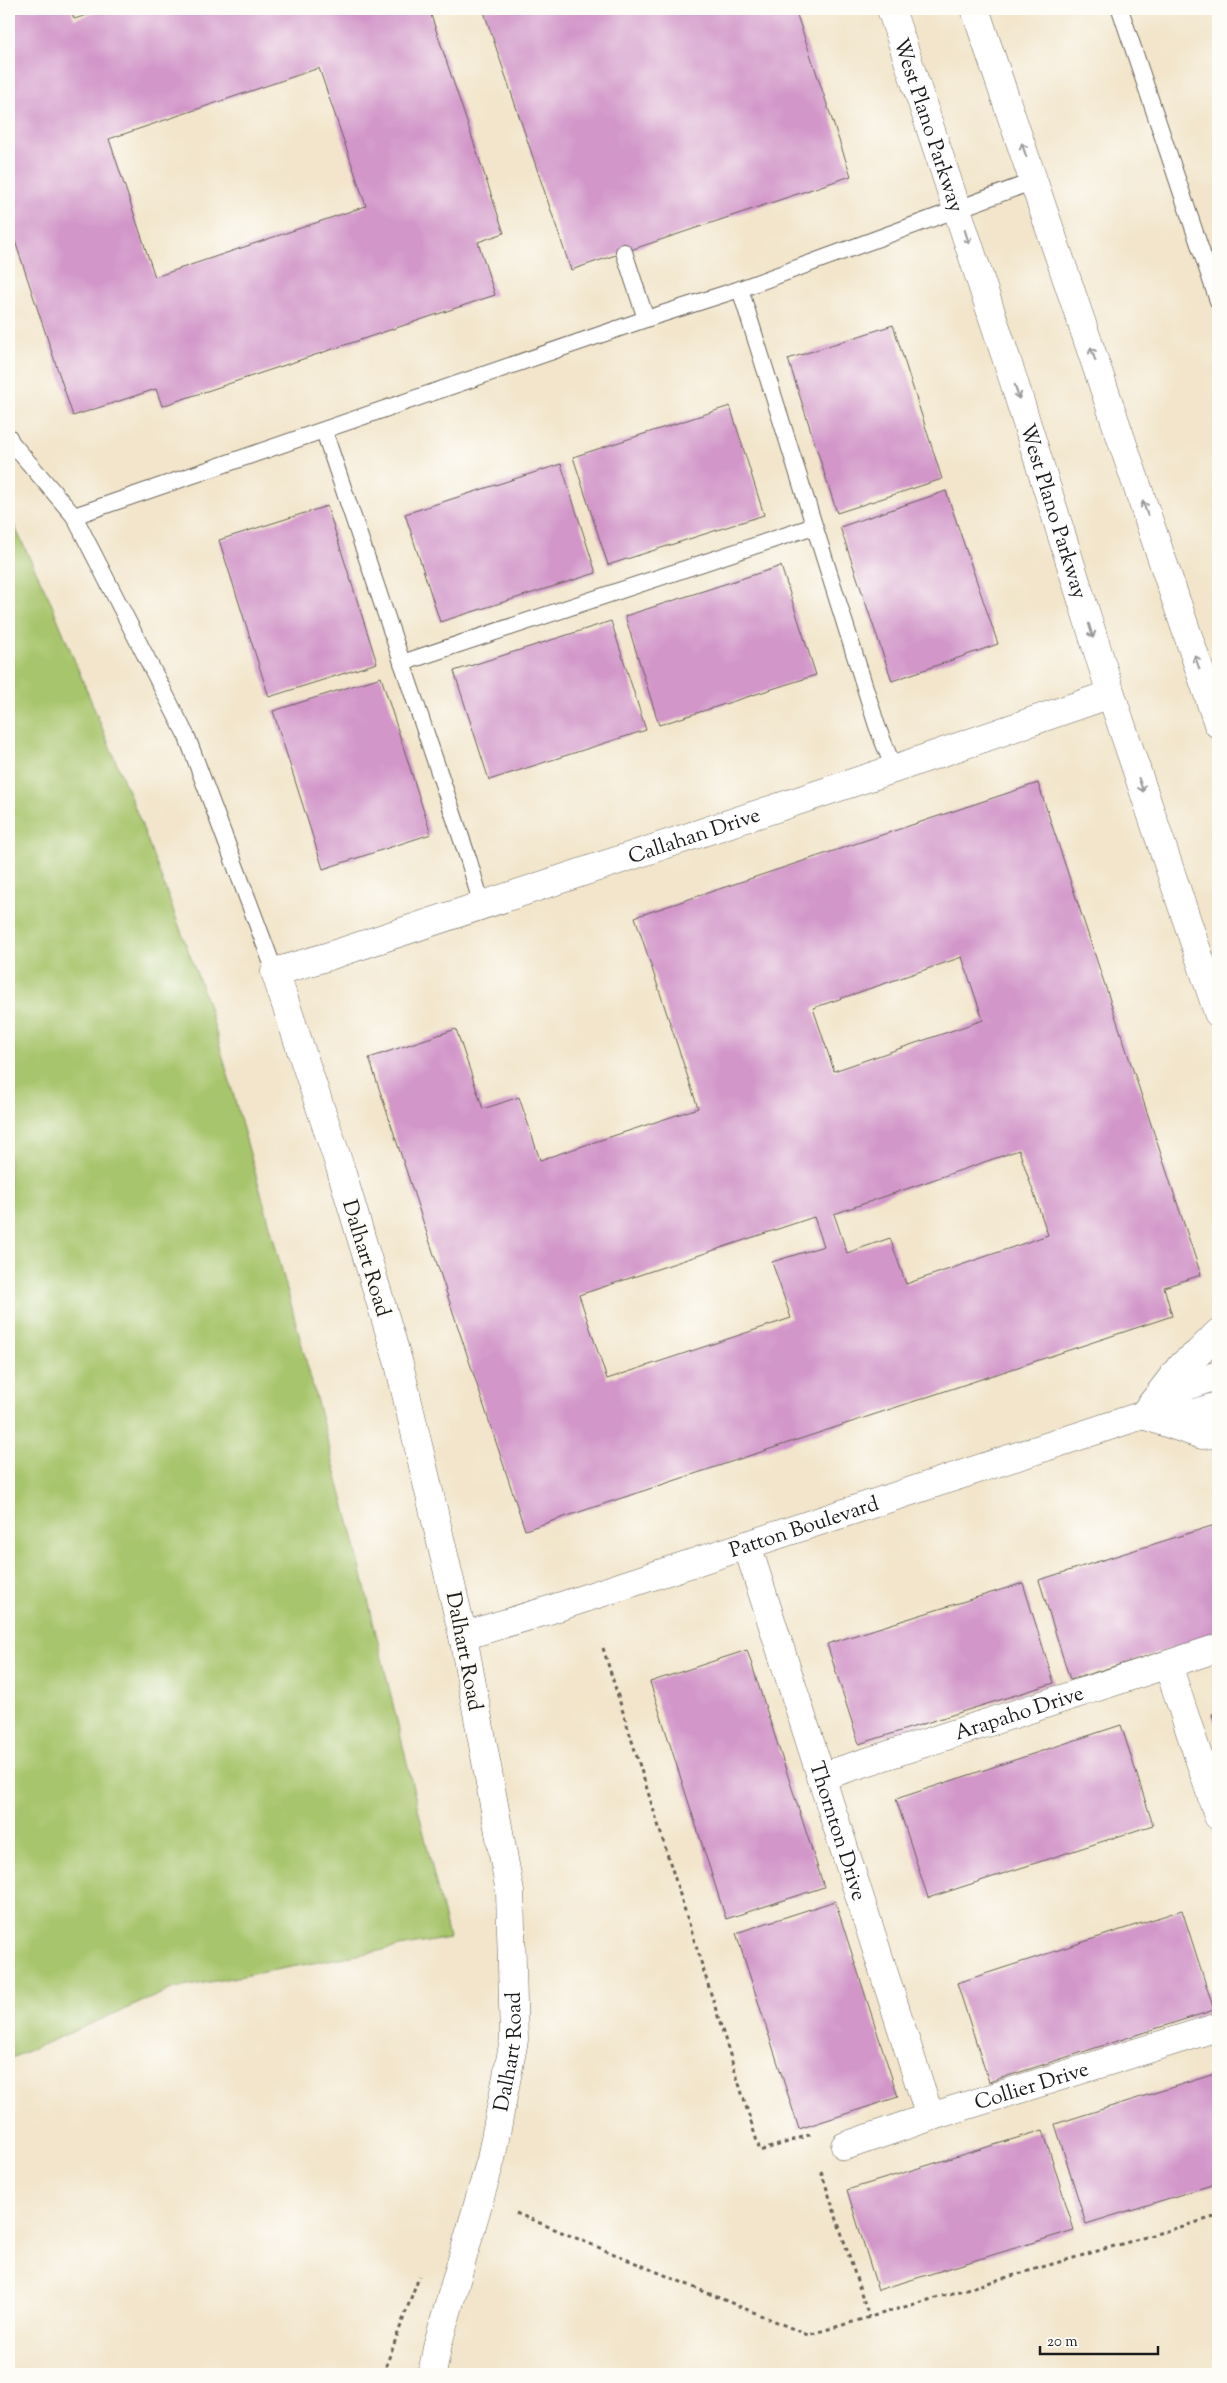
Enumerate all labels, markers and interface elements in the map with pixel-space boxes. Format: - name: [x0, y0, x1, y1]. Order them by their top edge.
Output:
- street label: West Plano Parkway: [885, 34, 970, 217]
- one-way arrow: [1019, 143, 1028, 159]
- one-way arrow: [963, 229, 973, 245]
- one-way arrow: [1088, 347, 1097, 362]
- one-way arrow: [1013, 384, 1023, 400]
- street label: West Plano Parkway: [1011, 420, 1094, 604]
- one-way arrow: [1140, 500, 1149, 516]
- one-way arrow: [1087, 623, 1097, 639]
- one-way arrow: [1192, 654, 1201, 670]
- one-way arrow: [1137, 777, 1147, 793]
- street label: Callahan Drive: [625, 801, 764, 873]
- street label: Dalhart Road: [333, 1197, 397, 1321]
- street label: Patton Boulevard: [726, 1490, 883, 1567]
- street label: Dalhart Road: [437, 1589, 489, 1714]
- street label: Arapaho Drive: [951, 1680, 1088, 1749]
- street label: Thornton Drive: [800, 1758, 873, 1905]
- street label: Dalhart Road: [487, 1991, 531, 2115]
- street label: Collier Drive: [971, 2055, 1093, 2119]
- scale bar: [1040, 2323, 1157, 2355]
- text: 20 m: [1047, 2332, 1078, 2353]

